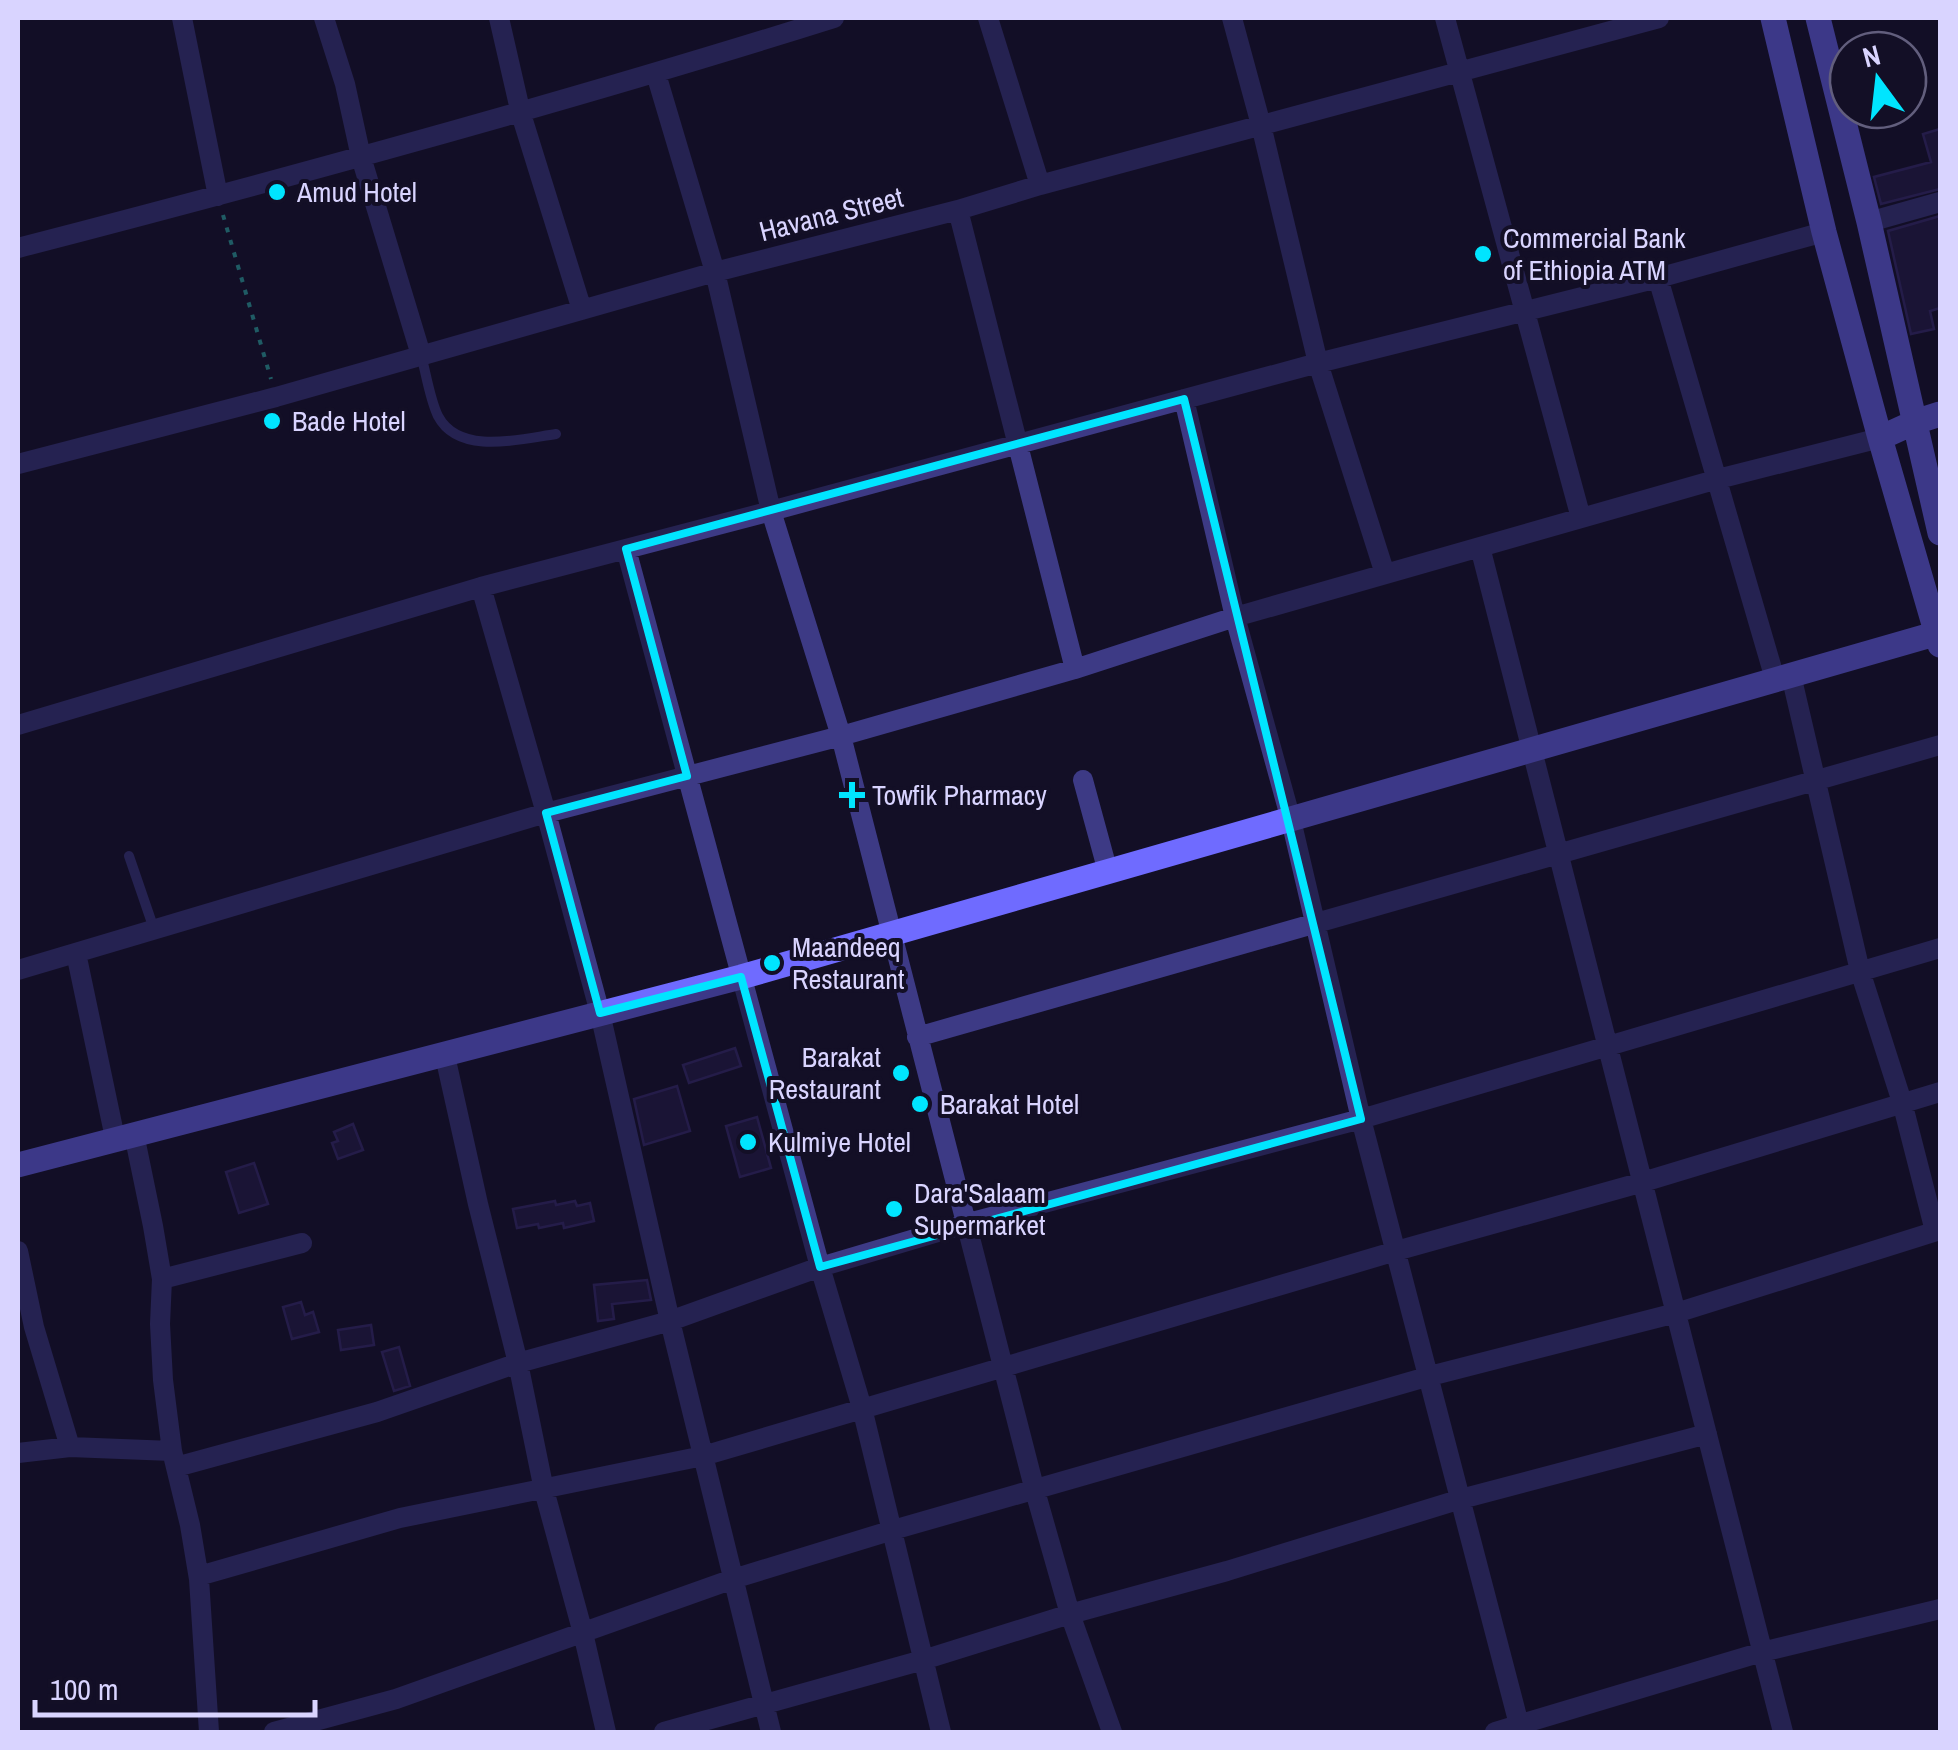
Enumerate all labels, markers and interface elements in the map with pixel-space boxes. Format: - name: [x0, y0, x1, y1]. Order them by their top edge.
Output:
- north arrow: [1828, 30, 1928, 130]
- text: N: [1859, 35, 1884, 76]
- place label: Amud Hotel: [296, 173, 417, 211]
- street label: Havana Street: [755, 178, 907, 250]
- marker: Amud Hotel: [266, 181, 288, 203]
- place label: Commercial Bank of Ethiopia ATM: [1503, 219, 1686, 289]
- marker: Commercial Bank of Ethiopia ATM: [1472, 243, 1494, 265]
- place label: Bade Hotel: [292, 402, 406, 440]
- marker: Bade Hotel: [261, 410, 283, 432]
- place label: Towfik Pharmacy: [872, 776, 1047, 814]
- marker: Towfik Pharmacy: [841, 784, 863, 806]
- place label: Maandeeq Restaurant: [792, 928, 904, 998]
- marker: Maandeeq Restaurant: [761, 952, 783, 974]
- place label: Barakat Restaurant: [769, 1038, 881, 1108]
- marker: Barakat Restaurant: [890, 1062, 912, 1084]
- place label: Barakat Hotel: [940, 1085, 1079, 1123]
- marker: Barakat Hotel: [909, 1093, 931, 1115]
- place label: Kulmiye Hotel: [768, 1123, 911, 1161]
- marker: Kulmiye Hotel: [737, 1131, 759, 1153]
- place label: Dara'Salaam Supermarket: [914, 1174, 1046, 1244]
- marker: Dara'Salaam Supermarket: [883, 1198, 905, 1220]
- scale bar: [35, 1655, 315, 1717]
- text: 100 m: [50, 1669, 118, 1709]

